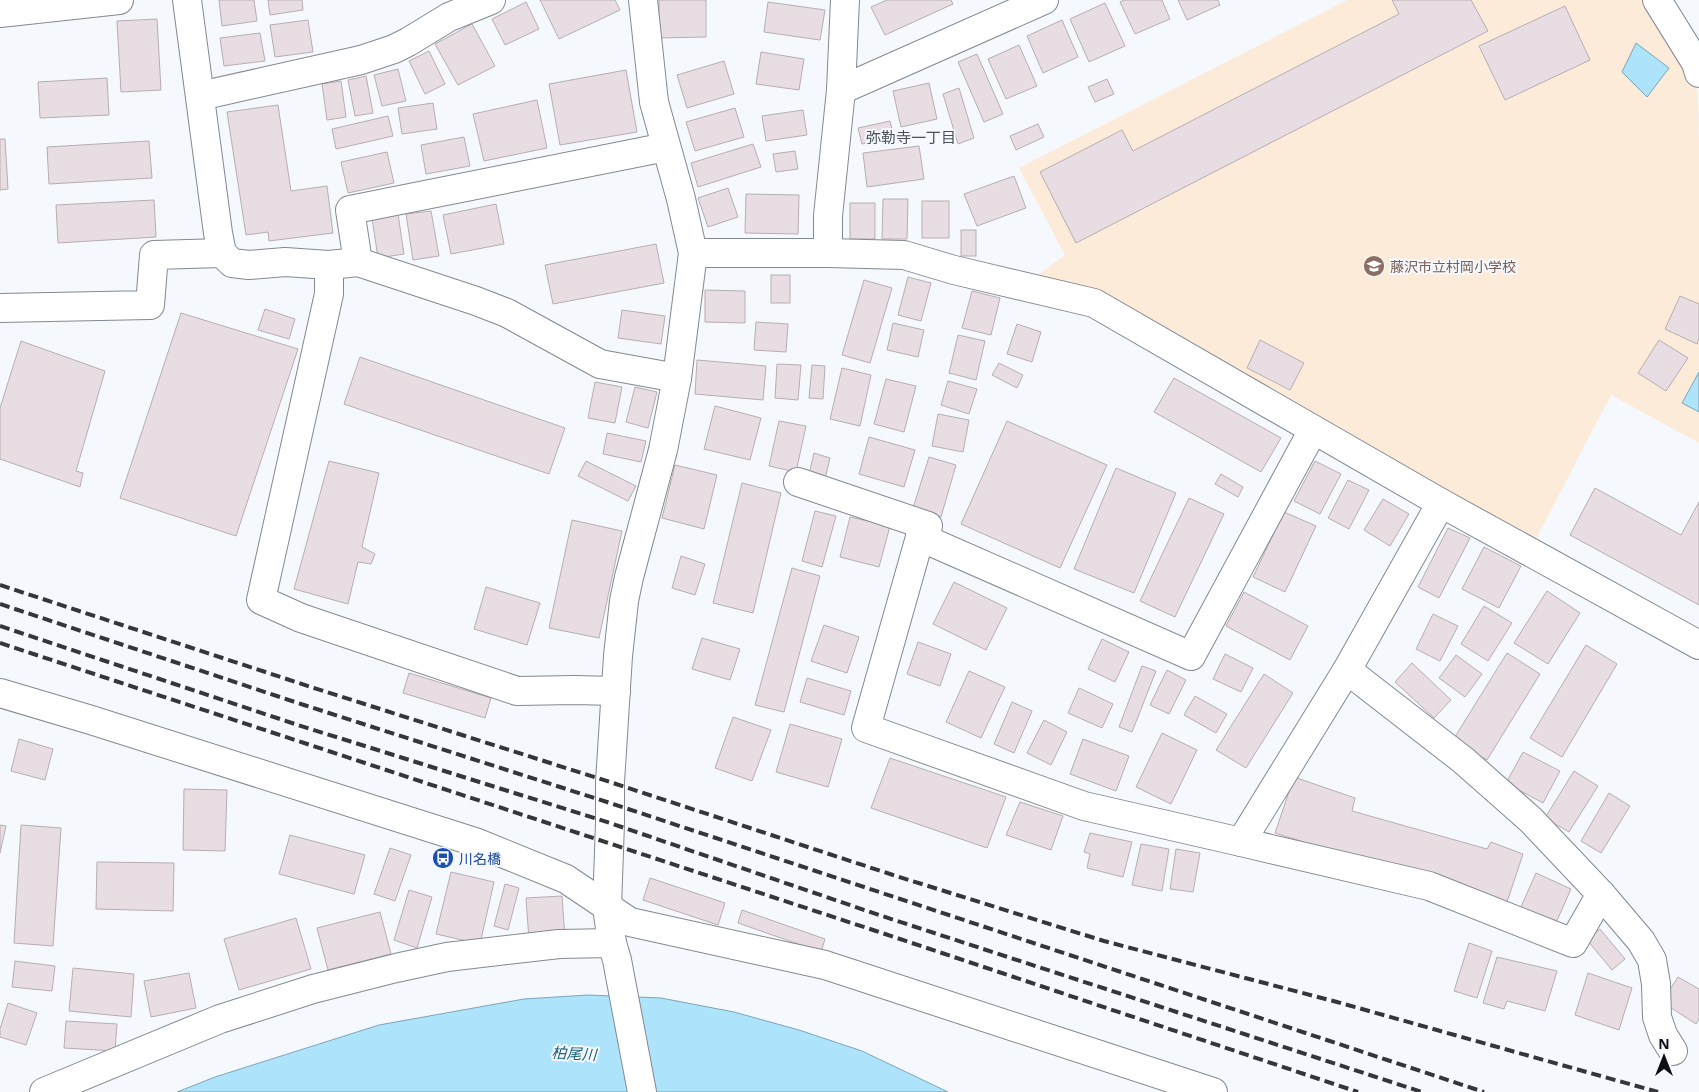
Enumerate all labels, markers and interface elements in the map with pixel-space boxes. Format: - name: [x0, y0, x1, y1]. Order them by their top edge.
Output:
- district label: 弥勒寺一丁目: [866, 127, 956, 147]
- school or university icon: 藤沢市立村岡小学校: [1362, 254, 1386, 278]
- place label: 藤沢市立村岡小学校: [1390, 257, 1516, 276]
- bus stop icon: 川名橋: [431, 846, 455, 870]
- place label: 川名橋: [459, 849, 501, 868]
- north arrow: [1639, 1032, 1689, 1082]
- text: N: [1658, 1034, 1670, 1053]
- water label: 柏尾川: [551, 1042, 599, 1064]

